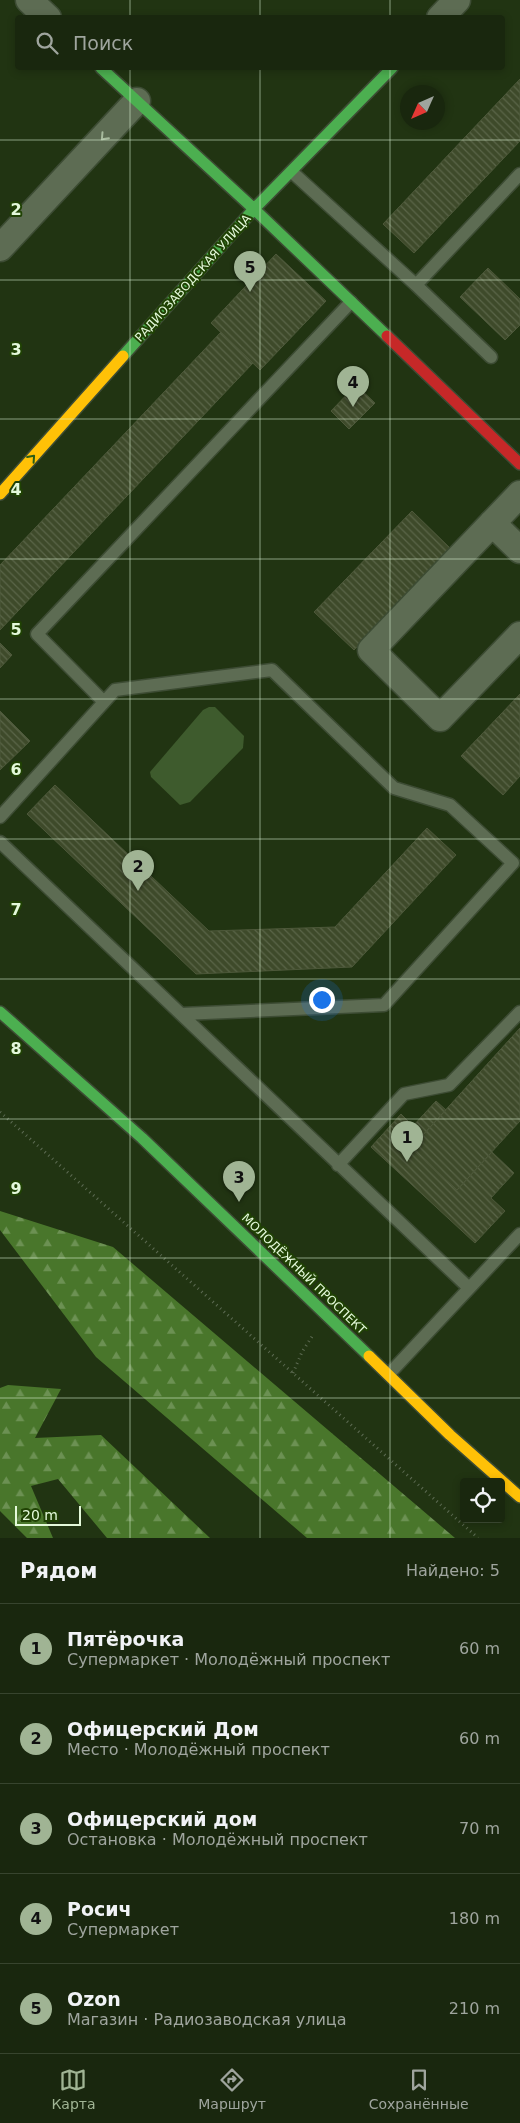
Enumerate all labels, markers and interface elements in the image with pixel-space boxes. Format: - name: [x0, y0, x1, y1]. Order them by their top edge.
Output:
- search box: [15, 15, 505, 70]
- icon: search: [33, 29, 61, 57]
- text: Поиск: [73, 32, 133, 54]
- north arrow: [400, 85, 445, 130]
- one-way arrow: [101, 131, 110, 140]
- text: 2: [10, 200, 22, 219]
- street label: РАДИОЗАВОДСКАЯ УЛИЦА: [132, 211, 254, 344]
- pin: 5: [234, 251, 266, 292]
- text: 3: [10, 340, 22, 359]
- pin: 4: [337, 366, 369, 407]
- one-way arrow: [27, 454, 36, 463]
- text: 4: [10, 480, 22, 499]
- text: 5: [10, 620, 22, 639]
- text: 6: [10, 760, 22, 779]
- pin: 2: [122, 850, 154, 891]
- text: 7: [10, 900, 22, 919]
- your location: [309, 987, 335, 1013]
- text: 8: [10, 1039, 22, 1058]
- pin: 1: [391, 1121, 423, 1162]
- pin: 3: [223, 1161, 255, 1202]
- text: 9: [10, 1179, 22, 1198]
- street label: МОЛОДЁЖНЫЙ ПРОСПЕКТ: [239, 1210, 370, 1338]
- map controls: [460, 1478, 505, 1523]
- button: locate: [460, 1478, 505, 1523]
- scale bar: [15, 1503, 81, 1526]
- text: 20 m: [22, 1507, 58, 1523]
- text: Рядом: [20, 1559, 97, 1583]
- text: Найдено: 5: [406, 1561, 500, 1580]
- text: Пятёрочка: [67, 1628, 184, 1650]
- text: 1: [30, 1639, 42, 1658]
- text: 60 m: [459, 1639, 500, 1658]
- text: Супермаркет · Молодёжный проспект: [67, 1650, 390, 1669]
- text: Офицерский Дом: [67, 1718, 259, 1740]
- text: 2: [30, 1729, 42, 1748]
- text: 60 m: [459, 1729, 500, 1748]
- text: Место · Молодёжный проспект: [67, 1740, 330, 1759]
- text: Офицерский дом: [67, 1808, 257, 1830]
- text: 3: [30, 1819, 42, 1838]
- text: 70 m: [459, 1819, 500, 1838]
- text: Остановка · Молодёжный проспект: [67, 1830, 368, 1849]
- text: Росич: [67, 1898, 132, 1920]
- text: 4: [30, 1909, 42, 1928]
- text: 180 m: [449, 1909, 500, 1928]
- text: Супермаркет: [67, 1920, 179, 1939]
- text: Ozon: [67, 1988, 121, 2010]
- text: 5: [30, 1999, 42, 2018]
- text: 210 m: [449, 1999, 500, 2018]
- text: Магазин · Радиозаводская улица: [67, 2010, 347, 2029]
- tab: Карта: [51, 2066, 96, 2112]
- tab: Маршрут: [198, 2066, 266, 2112]
- tab: Сохранённые: [369, 2066, 469, 2112]

